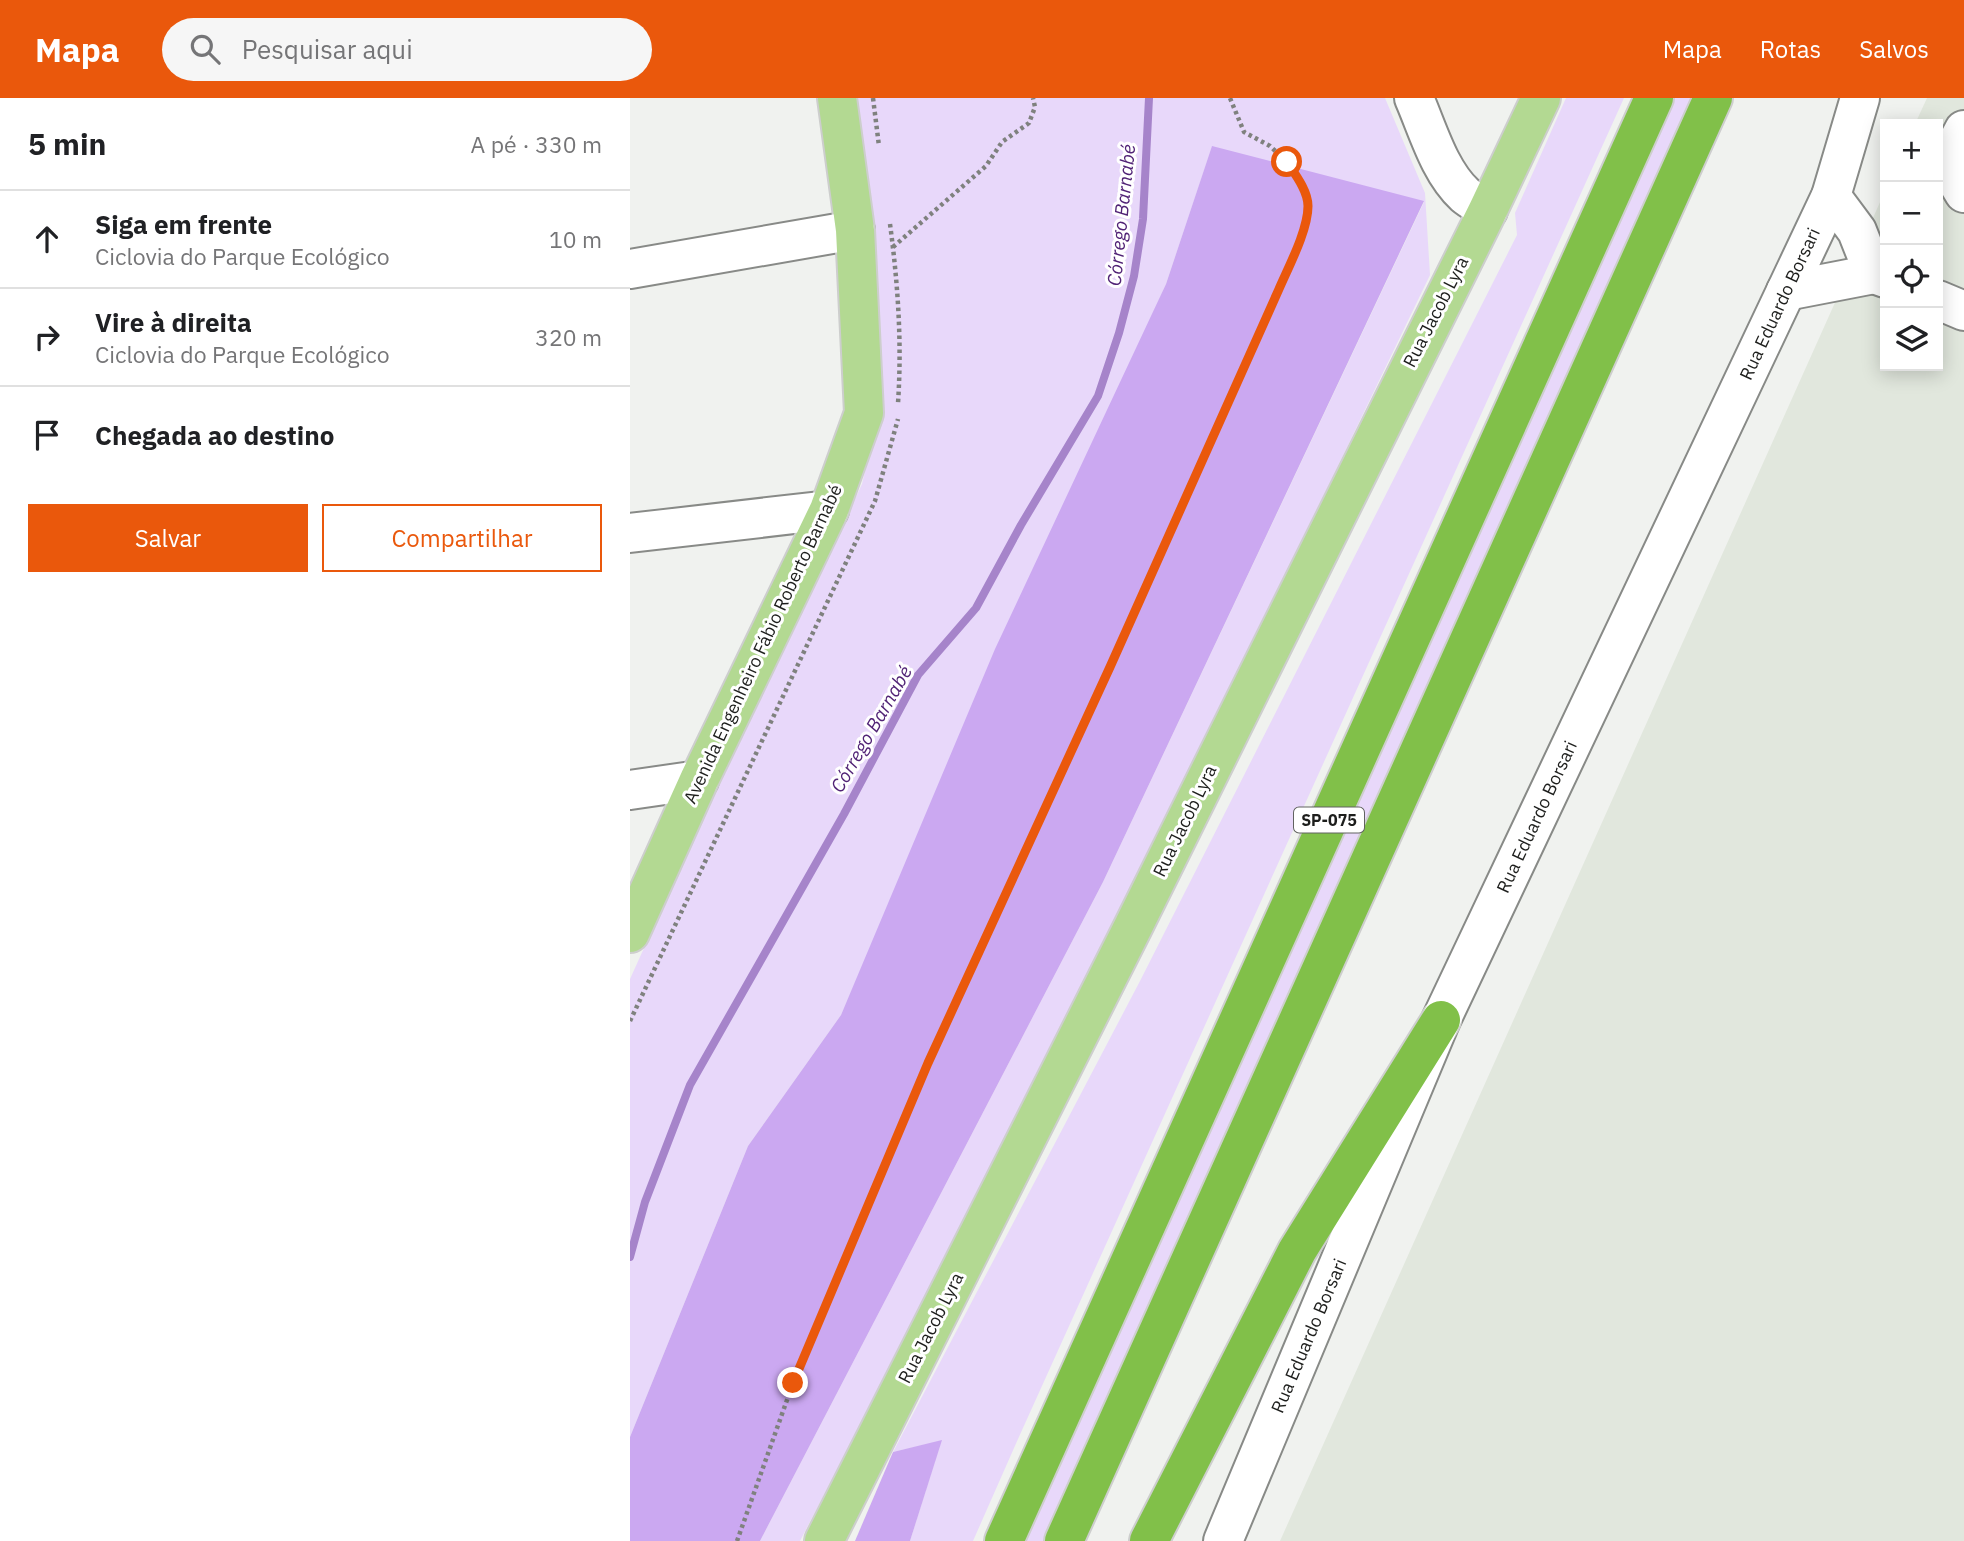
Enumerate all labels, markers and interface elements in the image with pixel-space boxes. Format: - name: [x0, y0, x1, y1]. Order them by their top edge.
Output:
- search box: [162, 18, 652, 81]
- text: Mapa: [35, 28, 120, 71]
- icon: search: [186, 30, 224, 68]
- text: Pesquisar aqui: [242, 32, 413, 66]
- text: Mapa: [1663, 33, 1722, 65]
- text: Rotas: [1760, 33, 1821, 65]
- text: Salvos: [1859, 33, 1929, 65]
- map controls: [1880, 119, 1943, 371]
- button: +: [1880, 119, 1943, 182]
- text: 5 min: [28, 124, 106, 163]
- text: A pé · 330 m: [471, 129, 602, 159]
- water label: Córrego Barnabé: [1102, 143, 1140, 287]
- route start: [1271, 146, 1302, 177]
- button: −: [1880, 182, 1943, 245]
- text: Siga em frente: [95, 207, 272, 241]
- icon: ahead: [28, 220, 66, 258]
- text: 10 m: [549, 224, 602, 254]
- street label: Rua Eduardo Borsari: [1734, 224, 1825, 384]
- text: Ciclovia do Parque Ecológico: [95, 241, 390, 271]
- button: locate: [1880, 245, 1943, 308]
- street label: Rua Jacob Lyra: [1398, 252, 1474, 371]
- text: Vire à direita: [95, 305, 252, 339]
- button: layers: [1880, 308, 1943, 371]
- icon: right: [28, 318, 66, 356]
- text: 320 m: [535, 322, 602, 352]
- text: Ciclovia do Parque Ecológico: [95, 339, 390, 369]
- icon: arrive: [28, 416, 66, 454]
- text: Chegada ao destino: [95, 418, 334, 452]
- street label: Avenida Engenheiro Fábio Roberto Barnabé: [678, 480, 847, 807]
- button: Salvar: [28, 504, 308, 572]
- button: Compartilhar: [322, 504, 602, 572]
- water label: Córrego Barnabé: [825, 661, 917, 797]
- street label: Rua Eduardo Borsari: [1491, 737, 1582, 897]
- street label: Rua Jacob Lyra: [1148, 761, 1222, 880]
- road number: SP-075: [1294, 807, 1364, 832]
- street label: Rua Eduardo Borsari: [1266, 1255, 1351, 1416]
- street label: Rua Jacob Lyra: [893, 1268, 969, 1387]
- route end: [777, 1367, 808, 1398]

